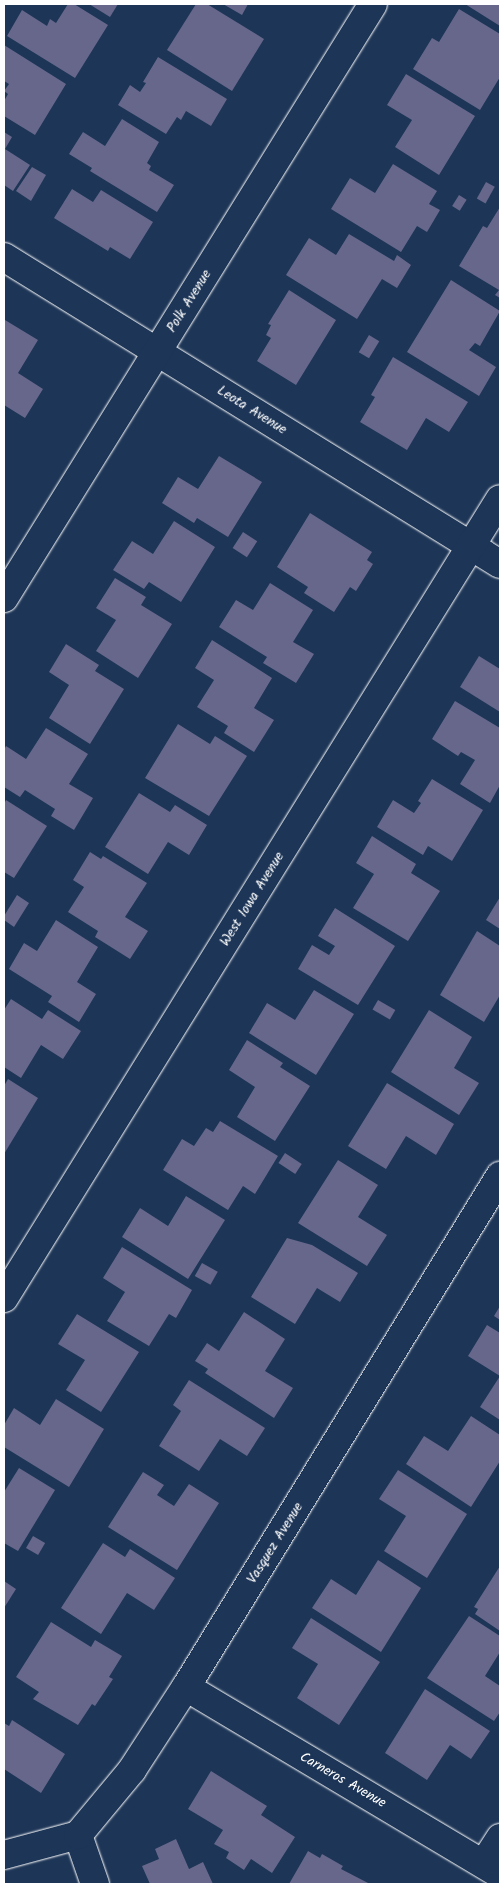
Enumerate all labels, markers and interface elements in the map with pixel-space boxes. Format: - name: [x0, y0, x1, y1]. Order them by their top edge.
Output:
- street label: Polk Avenue: [163, 267, 215, 335]
- street label: Leota Avenue: [214, 382, 290, 438]
- street label: West Iowa Avenue: [216, 849, 288, 949]
- street label: Vasquez Avenue: [243, 1499, 307, 1587]
- street label: Carneros Avenue: [297, 1748, 389, 1812]

